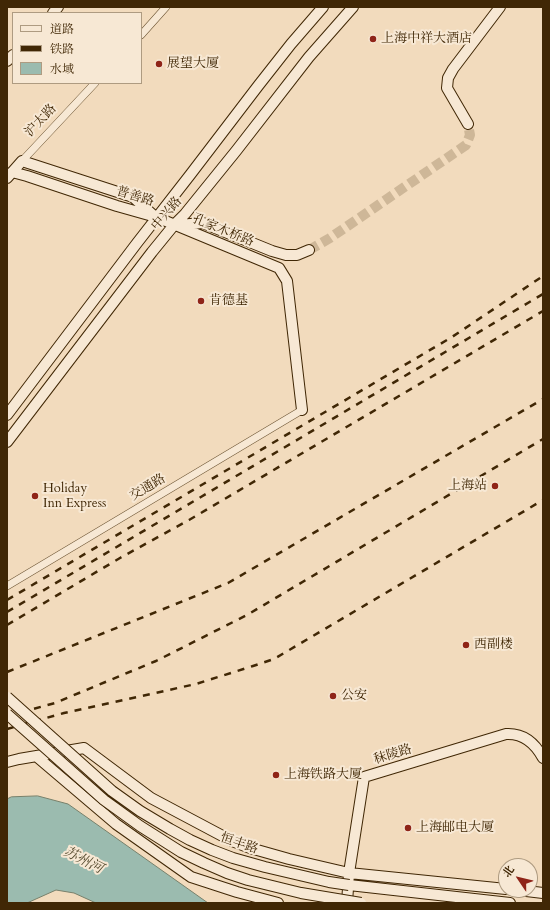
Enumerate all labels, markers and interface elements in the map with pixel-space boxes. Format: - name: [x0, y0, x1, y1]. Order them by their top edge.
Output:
- legend: [12, 12, 142, 84]
- text: 道路: [50, 21, 74, 37]
- place label: 上海中祥大酒店: [381, 31, 472, 47]
- marker: 上海中祥大酒店: [368, 34, 378, 44]
- text: 铁路: [50, 41, 74, 57]
- place label: 展望大厦: [167, 56, 219, 72]
- marker: 展望大厦: [154, 59, 164, 69]
- text: 水域: [50, 61, 74, 77]
- street label: 沪太路: [22, 101, 60, 141]
- street label: 普善路: [114, 184, 156, 210]
- street label: 中兴路: [148, 194, 186, 234]
- street label: 孔家木桥路: [190, 212, 256, 250]
- place label: 肯德基: [209, 293, 248, 309]
- marker: 肯德基: [196, 296, 206, 306]
- street label: 交通路: [127, 471, 169, 505]
- place label: 上海站: [448, 478, 487, 494]
- place label: Holiday Inn Express: [43, 481, 106, 512]
- marker: 上海站: [490, 481, 500, 491]
- marker: Holiday Inn Express: [30, 491, 40, 501]
- place label: 西副楼: [474, 637, 513, 653]
- marker: 西副楼: [461, 640, 471, 650]
- place label: 公安: [341, 688, 367, 704]
- marker: 公安: [328, 691, 338, 701]
- street label: 秣陵路: [372, 742, 414, 768]
- place label: 上海铁路大厦: [284, 767, 362, 783]
- marker: 上海铁路大厦: [271, 770, 281, 780]
- place label: 上海邮电大厦: [416, 820, 494, 836]
- marker: 上海邮电大厦: [403, 823, 413, 833]
- street label: 恒丰路: [218, 830, 260, 858]
- water label: 苏州河: [60, 844, 106, 878]
- north arrow: [498, 858, 538, 898]
- text: 北: [499, 863, 518, 880]

